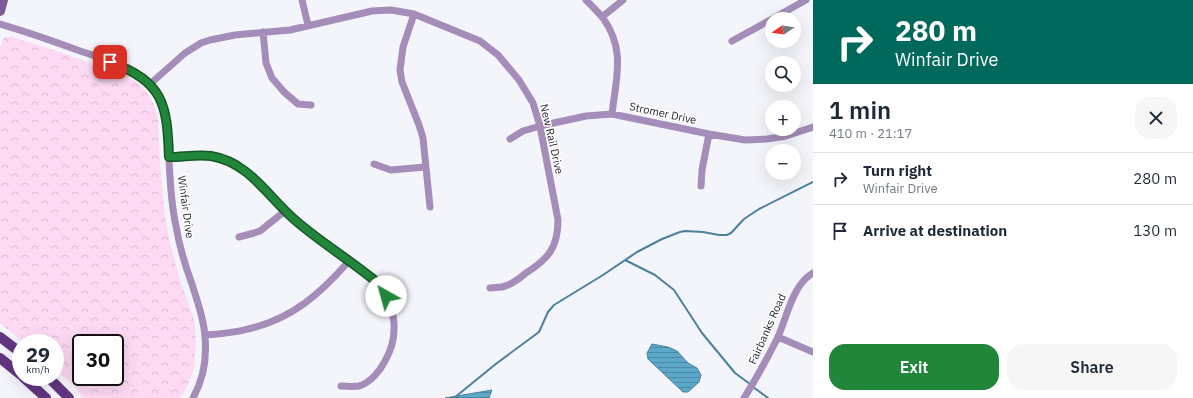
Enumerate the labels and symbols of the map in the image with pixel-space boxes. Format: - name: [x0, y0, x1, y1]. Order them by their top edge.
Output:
- north arrow: [765, 12, 801, 48]
- pin: [93, 45, 127, 79]
- street label: Stromer Drive: [628, 99, 698, 127]
- street label: New Rail Drive: [537, 103, 567, 175]
- street label: Winfair Drive: [175, 175, 197, 239]
- position arrow: [365, 275, 407, 317]
- street label: Fairbanks Road: [745, 292, 789, 366]
- speed limit sign: 30: [72, 334, 124, 386]

